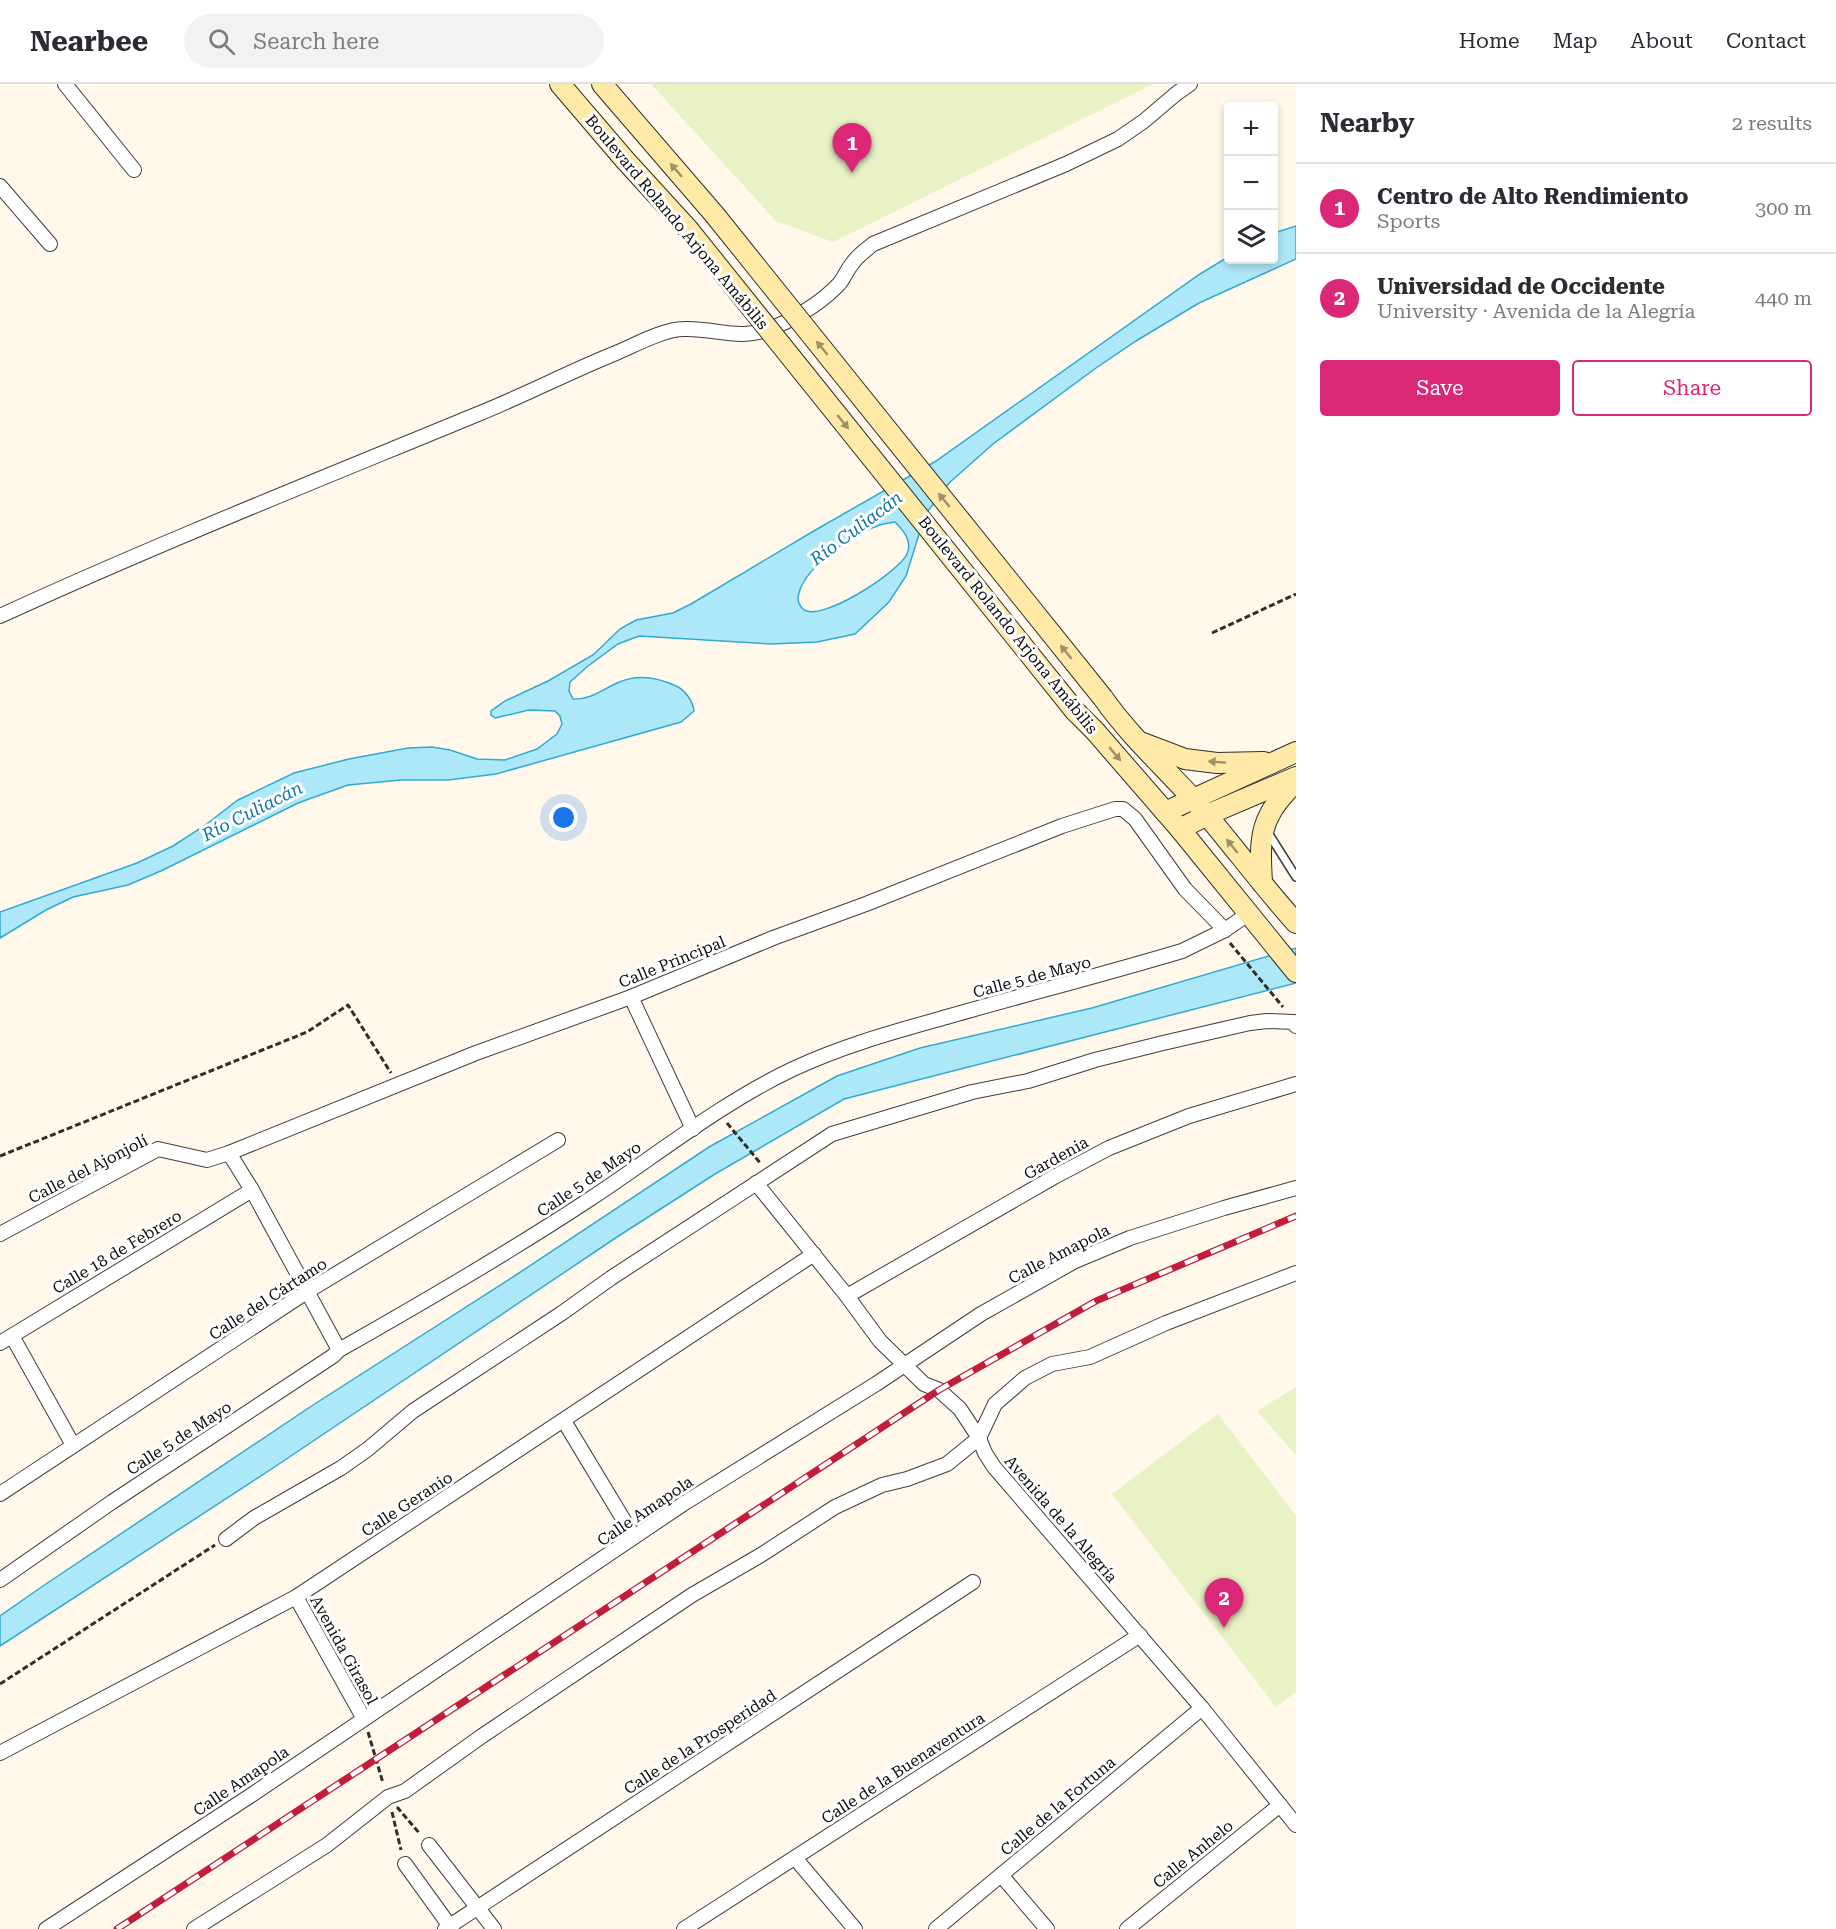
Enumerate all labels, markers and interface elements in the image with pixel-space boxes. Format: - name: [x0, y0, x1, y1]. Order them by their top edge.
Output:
- search box: [184, 14, 604, 68]
- text: Nearbee: [30, 25, 148, 58]
- icon: search: [205, 25, 238, 58]
- text: Search here: [253, 29, 379, 54]
- text: Home: [1459, 29, 1520, 53]
- text: Map: [1553, 29, 1598, 53]
- text: About: [1631, 29, 1693, 53]
- text: Contact: [1726, 29, 1806, 53]
- map controls: [1224, 102, 1278, 264]
- button: +: [1224, 102, 1278, 156]
- text: Nearby: [1320, 108, 1414, 138]
- street label: Boulevard Rolando Arjona Amábilis: [582, 111, 773, 333]
- text: 2 results: [1732, 111, 1812, 135]
- pin: 1: [832, 124, 872, 173]
- button: −: [1224, 156, 1278, 210]
- one-way arrow: [670, 163, 683, 178]
- text: Centro de Alto Rendimiento: [1377, 184, 1688, 209]
- text: 1: [1334, 196, 1345, 220]
- text: 300 m: [1755, 196, 1812, 220]
- text: Sports: [1377, 209, 1440, 233]
- button: layers: [1224, 210, 1278, 264]
- text: Universidad de Occidente: [1377, 274, 1665, 299]
- text: 2: [1334, 286, 1345, 310]
- text: 440 m: [1755, 286, 1812, 310]
- text: University · Avenida de la Alegría: [1377, 299, 1695, 323]
- one-way arrow: [815, 340, 828, 356]
- button: Save: [1320, 360, 1560, 416]
- button: Share: [1572, 360, 1812, 416]
- one-way arrow: [837, 414, 850, 430]
- water label: Río Culiacán: [805, 487, 906, 570]
- one-way arrow: [937, 492, 950, 508]
- street label: Boulevard Rolando Arjona Amábilis: [914, 512, 1102, 738]
- one-way arrow: [1059, 644, 1072, 660]
- one-way arrow: [1108, 747, 1120, 762]
- one-way arrow: [1208, 758, 1227, 767]
- water label: Río Culiacán: [197, 777, 306, 846]
- your location: [549, 803, 578, 832]
- one-way arrow: [1226, 838, 1238, 853]
- street label: Calle Principal: [616, 932, 728, 992]
- street label: Calle 5 de Mayo: [971, 952, 1093, 1002]
- street label: Calle del Ajonjolí: [25, 1131, 151, 1207]
- street label: Gardenia: [1020, 1132, 1092, 1184]
- street label: Calle 5 de Mayo: [533, 1137, 645, 1221]
- street label: Calle 18 de Febrero: [49, 1206, 185, 1298]
- street label: Calle Amapola: [1005, 1220, 1113, 1288]
- street label: Calle del Cártamo: [206, 1254, 331, 1344]
- street label: Calle 5 de Mayo: [123, 1397, 235, 1479]
- street label: Avenida de la Alegría: [1001, 1452, 1122, 1587]
- street label: Calle Geranio: [358, 1467, 456, 1540]
- street label: Calle Amapola: [594, 1472, 697, 1550]
- pin: 2: [1204, 1578, 1244, 1628]
- street label: Avenida Girasol: [306, 1592, 382, 1708]
- street label: Calle de la Prosperidad: [620, 1686, 780, 1798]
- street label: Calle de la Buenaventura: [818, 1708, 988, 1828]
- street label: Calle Amapola: [190, 1742, 293, 1820]
- street label: Calle de la Fortuna: [997, 1752, 1120, 1860]
- street label: Calle Anhelo: [1149, 1816, 1237, 1892]

